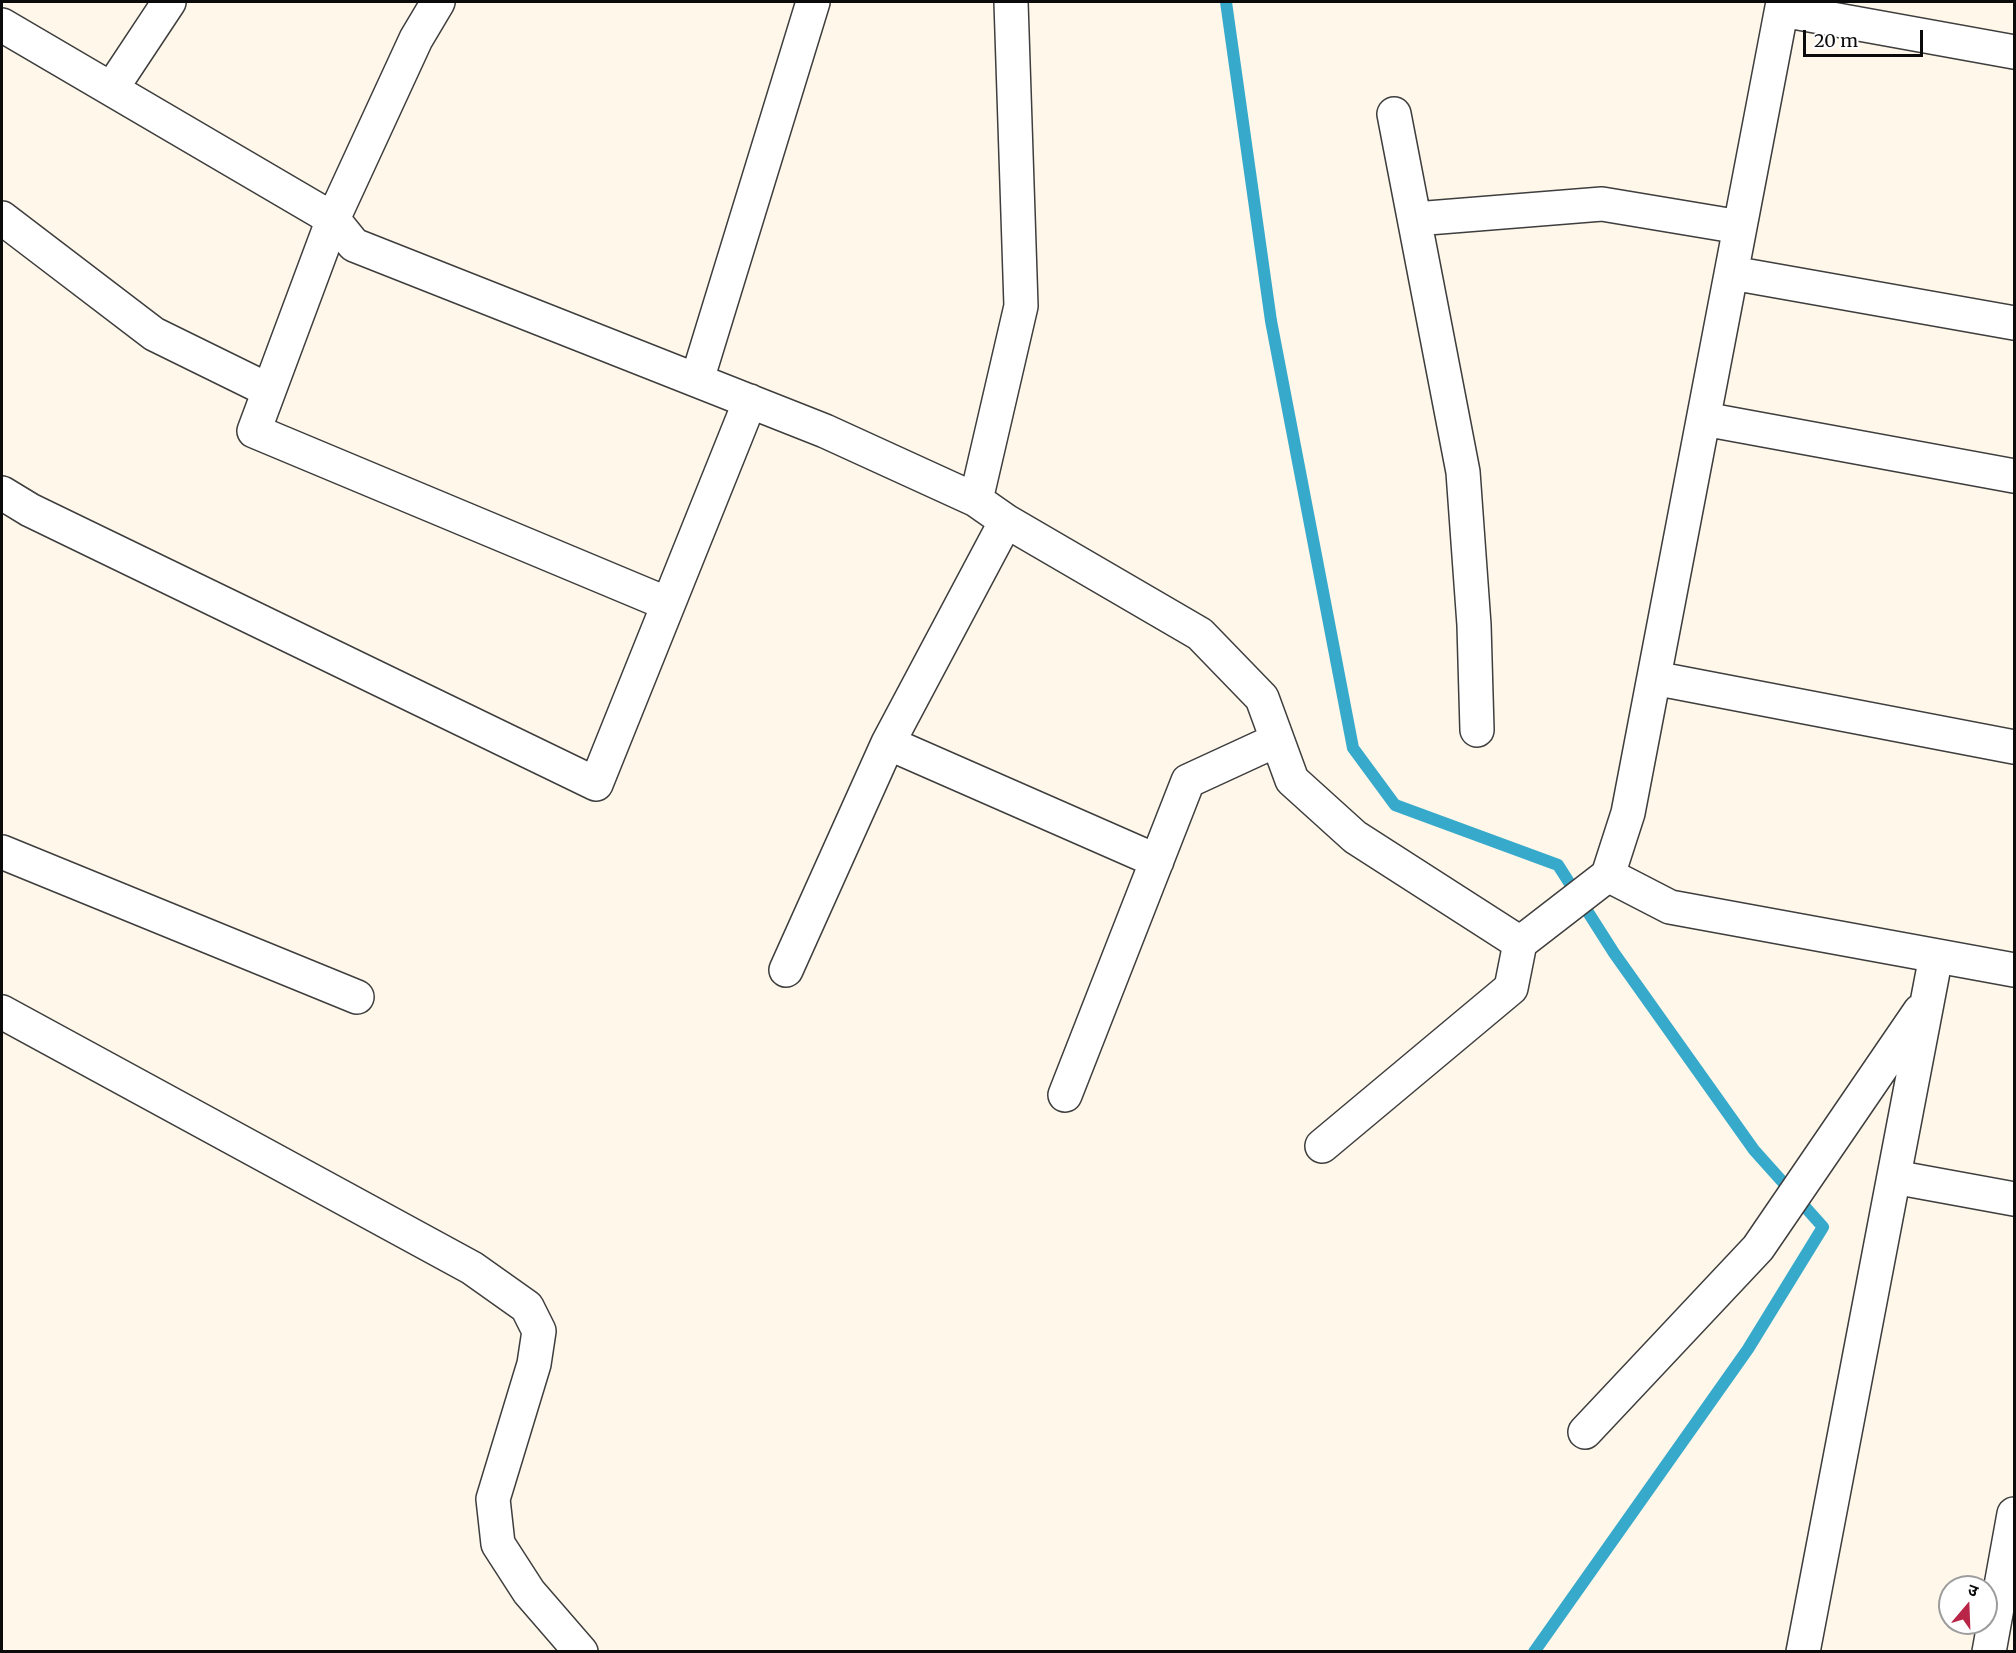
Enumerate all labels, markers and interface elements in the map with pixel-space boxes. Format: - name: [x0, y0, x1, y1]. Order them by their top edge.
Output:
- scale bar: [1806, 18, 1926, 56]
- text: 20 m: [1814, 29, 1858, 52]
- north arrow: [1938, 1575, 1998, 1635]
- text: उ: [1966, 1579, 1981, 1601]

